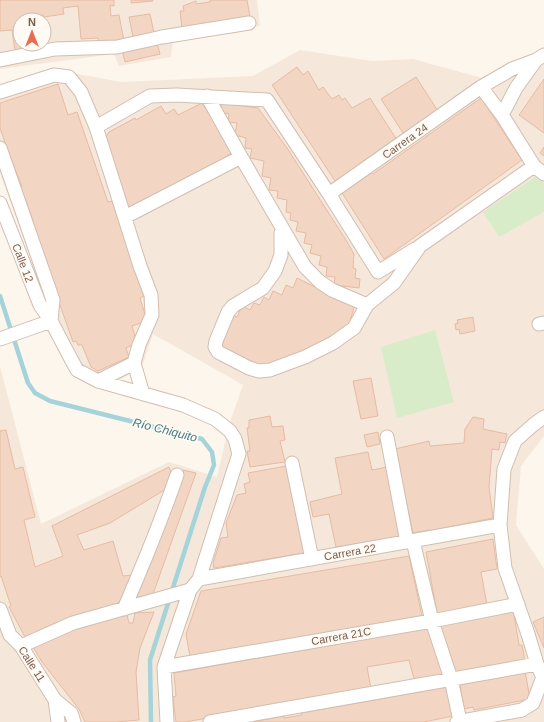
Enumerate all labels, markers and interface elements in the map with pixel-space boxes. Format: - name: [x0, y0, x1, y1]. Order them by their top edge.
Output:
- north arrow: [12, 12, 52, 52]
- text: N: [28, 16, 36, 28]
- street label: Carrera 24: [380, 121, 430, 161]
- street label: Calle 12: [10, 242, 36, 284]
- water label: Río Chiquito: [131, 415, 199, 445]
- street label: Carrera 22: [323, 542, 377, 562]
- street label: Carrera 21C: [310, 625, 372, 647]
- street label: Calle 11: [16, 644, 48, 684]

